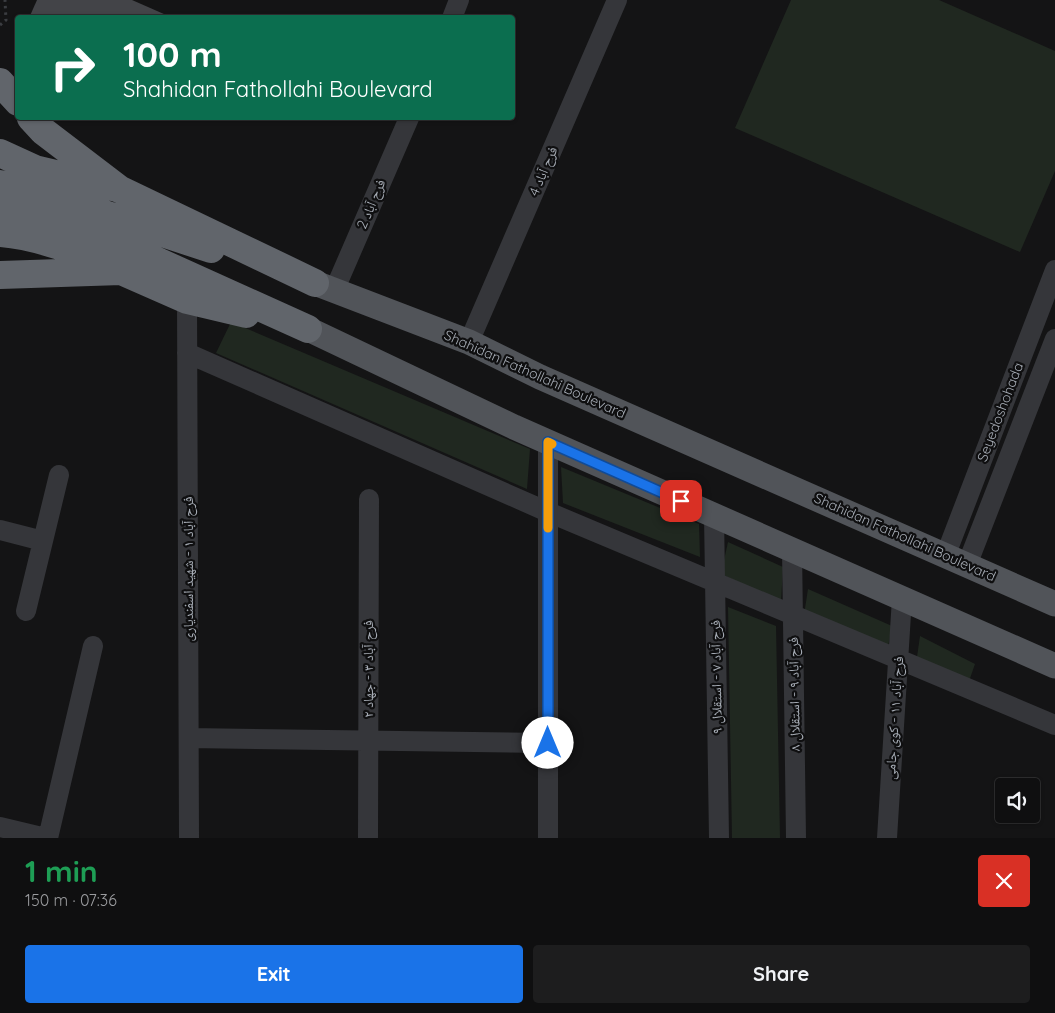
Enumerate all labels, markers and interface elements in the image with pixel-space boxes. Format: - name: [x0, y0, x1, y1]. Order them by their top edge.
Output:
- text: 100 m: [123, 32, 222, 76]
- icon: right: [40, 35, 105, 100]
- text: Shahidan Fathollahi Boulevard: [123, 75, 433, 103]
- street label: فرح آباد 4: [525, 143, 562, 199]
- street label: فرح آباد 2: [352, 176, 390, 232]
- street label: Shahidan Fathollahi Boulevard: [441, 326, 629, 422]
- street label: Seyedoshohada: [973, 360, 1027, 464]
- pin: [660, 480, 702, 522]
- icon: arrive: [667, 487, 695, 515]
- street label: Shahidan Fathollahi Boulevard: [811, 489, 999, 585]
- street label: فرح آباد ۱ - شهید اسفندیاری: [179, 496, 198, 642]
- street label: فرح آباد ۳ - جهاد ۲: [359, 620, 378, 718]
- street label: فرح آباد ۷ - استقلال ۹: [706, 620, 727, 734]
- street label: فرح آباد ۹ - استقلال ۸: [784, 637, 805, 751]
- street label: فرح آباد ۱۱ - کوی جامی: [881, 656, 908, 780]
- position arrow: [521, 716, 573, 768]
- map controls: [995, 778, 1040, 823]
- button: sound: [995, 778, 1040, 823]
- text: 1 min: [25, 852, 98, 890]
- button: close: [978, 855, 1030, 907]
- text: 150 m · 07:36: [25, 890, 117, 910]
- button: Exit: [25, 945, 523, 1003]
- button: Share: [533, 945, 1030, 1003]

